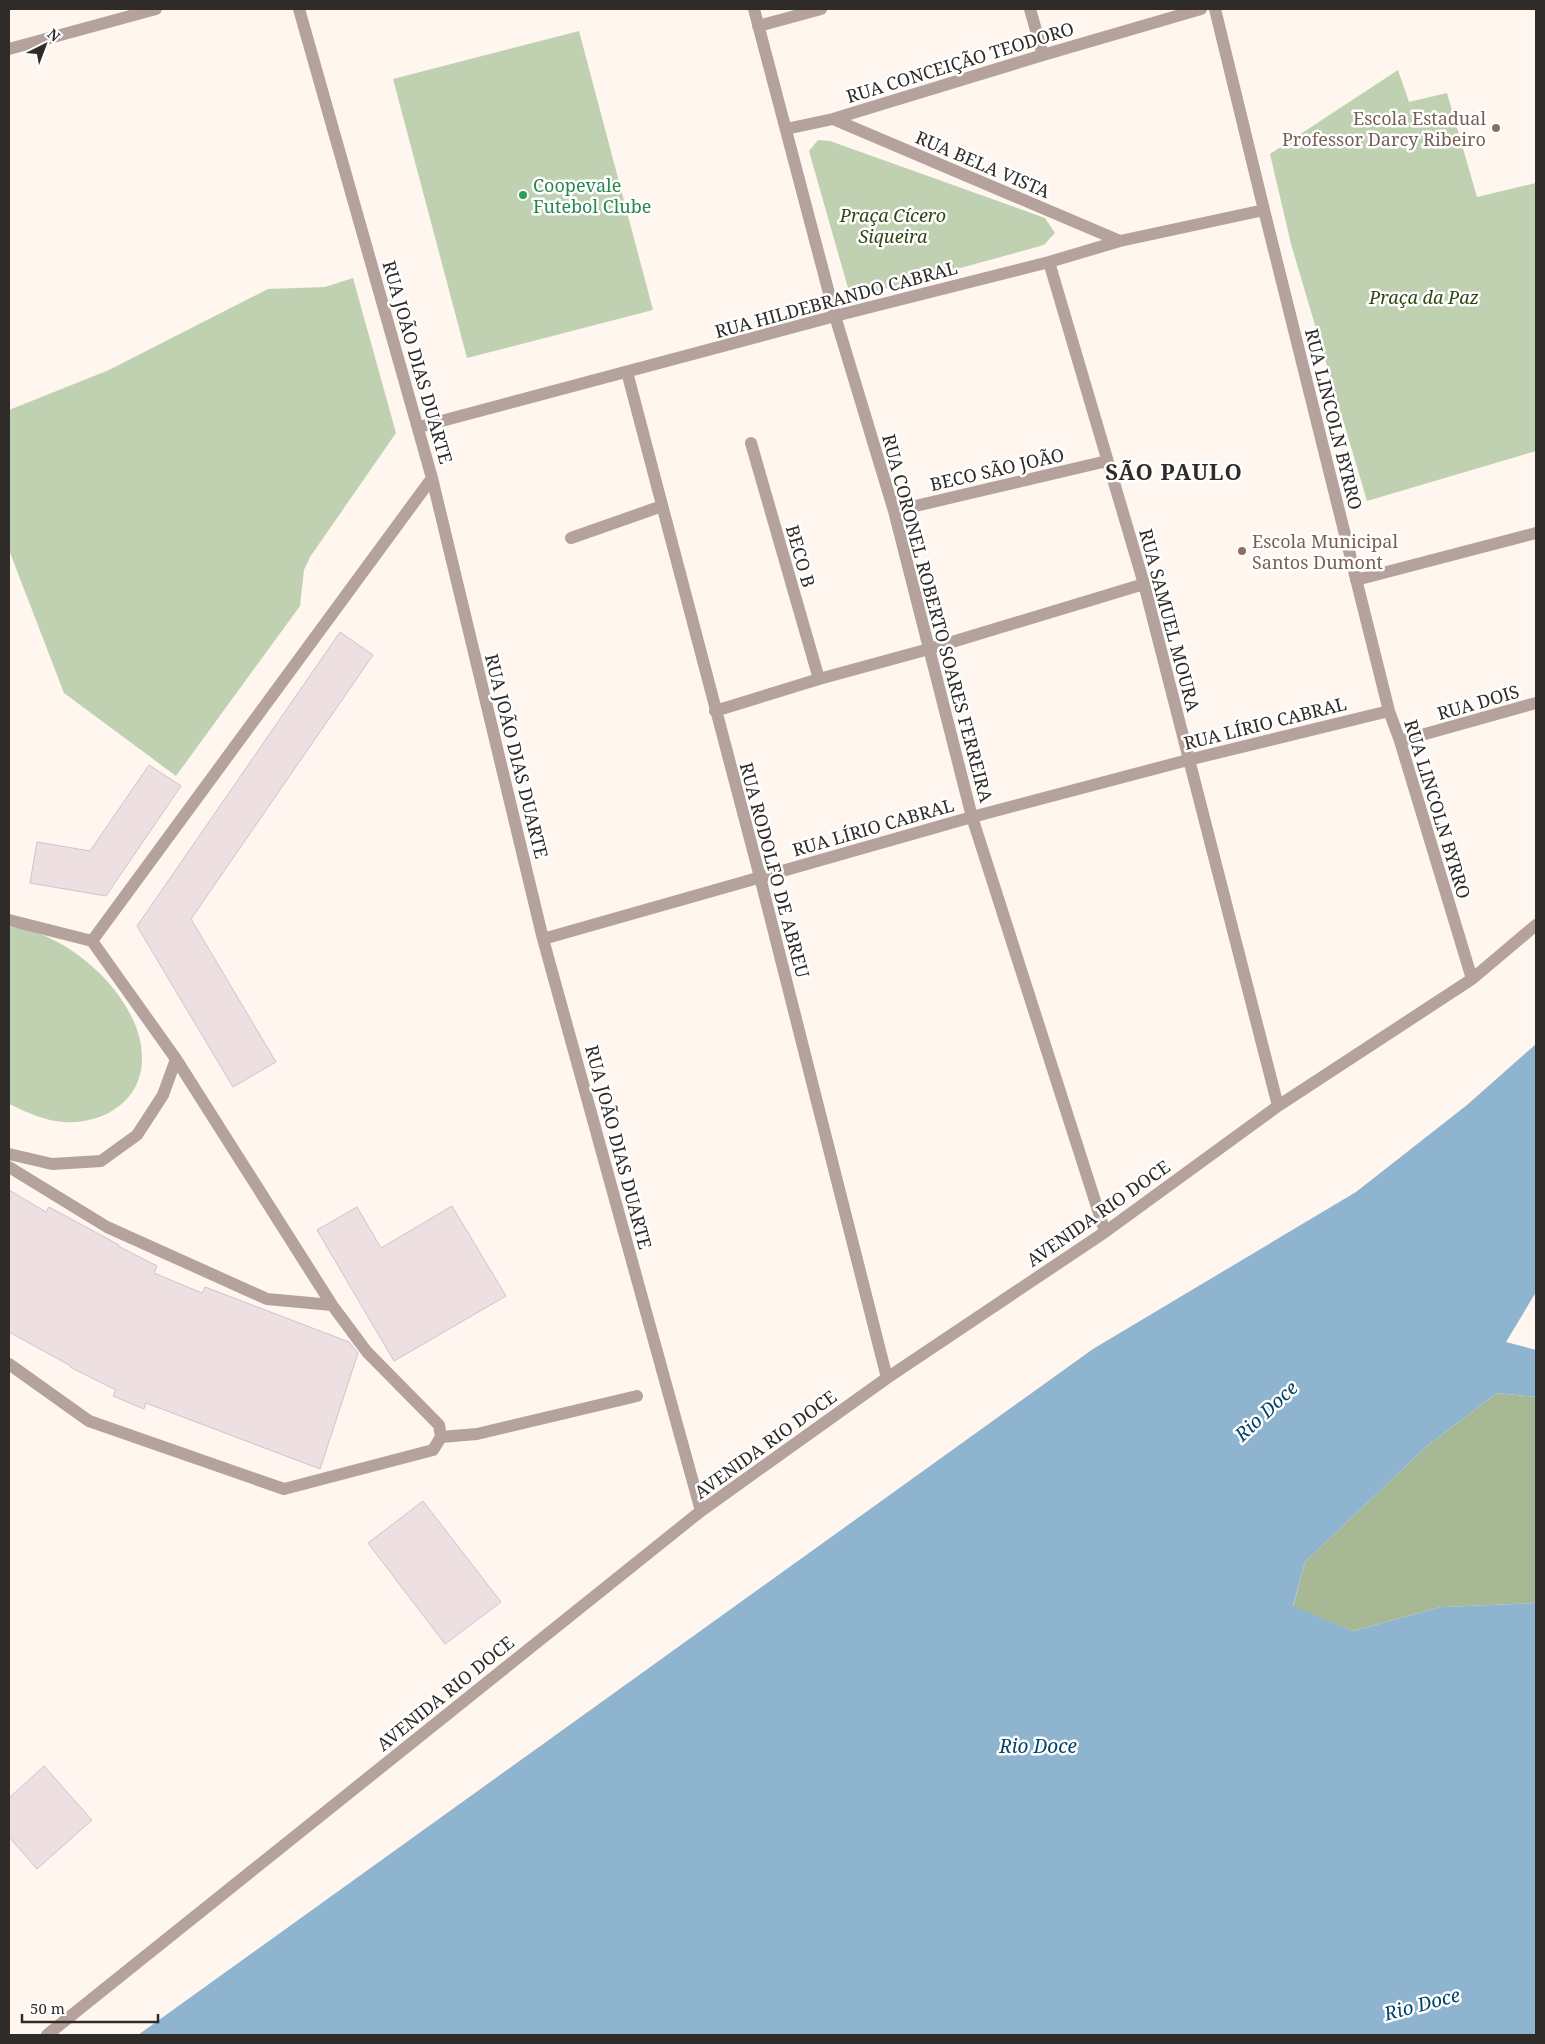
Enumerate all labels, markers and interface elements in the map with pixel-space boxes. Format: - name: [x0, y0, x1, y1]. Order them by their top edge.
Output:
- street label: RUA CONCEIÇÃO TEODORO: [843, 16, 1077, 108]
- north arrow: [20, 20, 70, 70]
- text: N: [44, 24, 64, 46]
- place label: Escola Estadual Professor Darcy Ribeiro: [1282, 106, 1486, 151]
- marker: Escola Estadual Professor Darcy Ribeiro: [1490, 122, 1502, 134]
- street label: RUA BELA VISTA: [912, 125, 1054, 203]
- place label: Coopevale Futebol Clube: [533, 173, 651, 218]
- marker: Coopevale Futebol Clube: [517, 189, 529, 201]
- park label: Praça Cícero Siqueira: [839, 203, 946, 248]
- street label: RUA HILDEBRANDO CABRAL: [712, 255, 960, 343]
- street label: RUA JOÃO DIAS DUARTE: [377, 258, 459, 466]
- park label: Praça da Paz: [1368, 285, 1479, 309]
- street label: RUA LINCOLN BYRRO: [1300, 326, 1368, 512]
- street label: RUA CORONEL ROBERTO SOARES FERREIRA: [877, 431, 999, 805]
- street label: BECO SÃO JOÃO: [928, 442, 1066, 496]
- district label: SÃO PAULO: [1105, 456, 1243, 486]
- street label: BECO B: [781, 522, 821, 590]
- street label: RUA SAMUEL MOURA: [1134, 526, 1206, 714]
- place label: Escola Municipal Santos Dumont: [1252, 529, 1398, 574]
- marker: Escola Municipal Santos Dumont: [1236, 545, 1248, 557]
- street label: RUA JOÃO DIAS DUARTE: [480, 651, 554, 861]
- street label: RUA DOIS: [1434, 679, 1522, 725]
- street label: RUA LÍRIO CABRAL: [1181, 691, 1349, 755]
- street label: RUA LINCOLN BYRRO: [1399, 717, 1477, 901]
- street label: RUA RODOLFO DE ABREU: [735, 760, 815, 980]
- street label: RUA LÍRIO CABRAL: [789, 792, 957, 862]
- street label: RUA JOÃO DIAS DUARTE: [580, 1042, 658, 1252]
- street label: AVENIDA RIO DOCE: [1021, 1154, 1175, 1272]
- water label: Rio Doce: [1228, 1375, 1303, 1448]
- street label: AVENIDA RIO DOCE: [689, 1384, 841, 1504]
- street label: AVENIDA RIO DOCE: [371, 1630, 519, 1756]
- water label: Rio Doce: [998, 1733, 1077, 1759]
- water label: Rio Doce: [1380, 1981, 1463, 2027]
- scale bar: [22, 1992, 159, 2024]
- text: 50 m: [30, 1998, 65, 2018]

